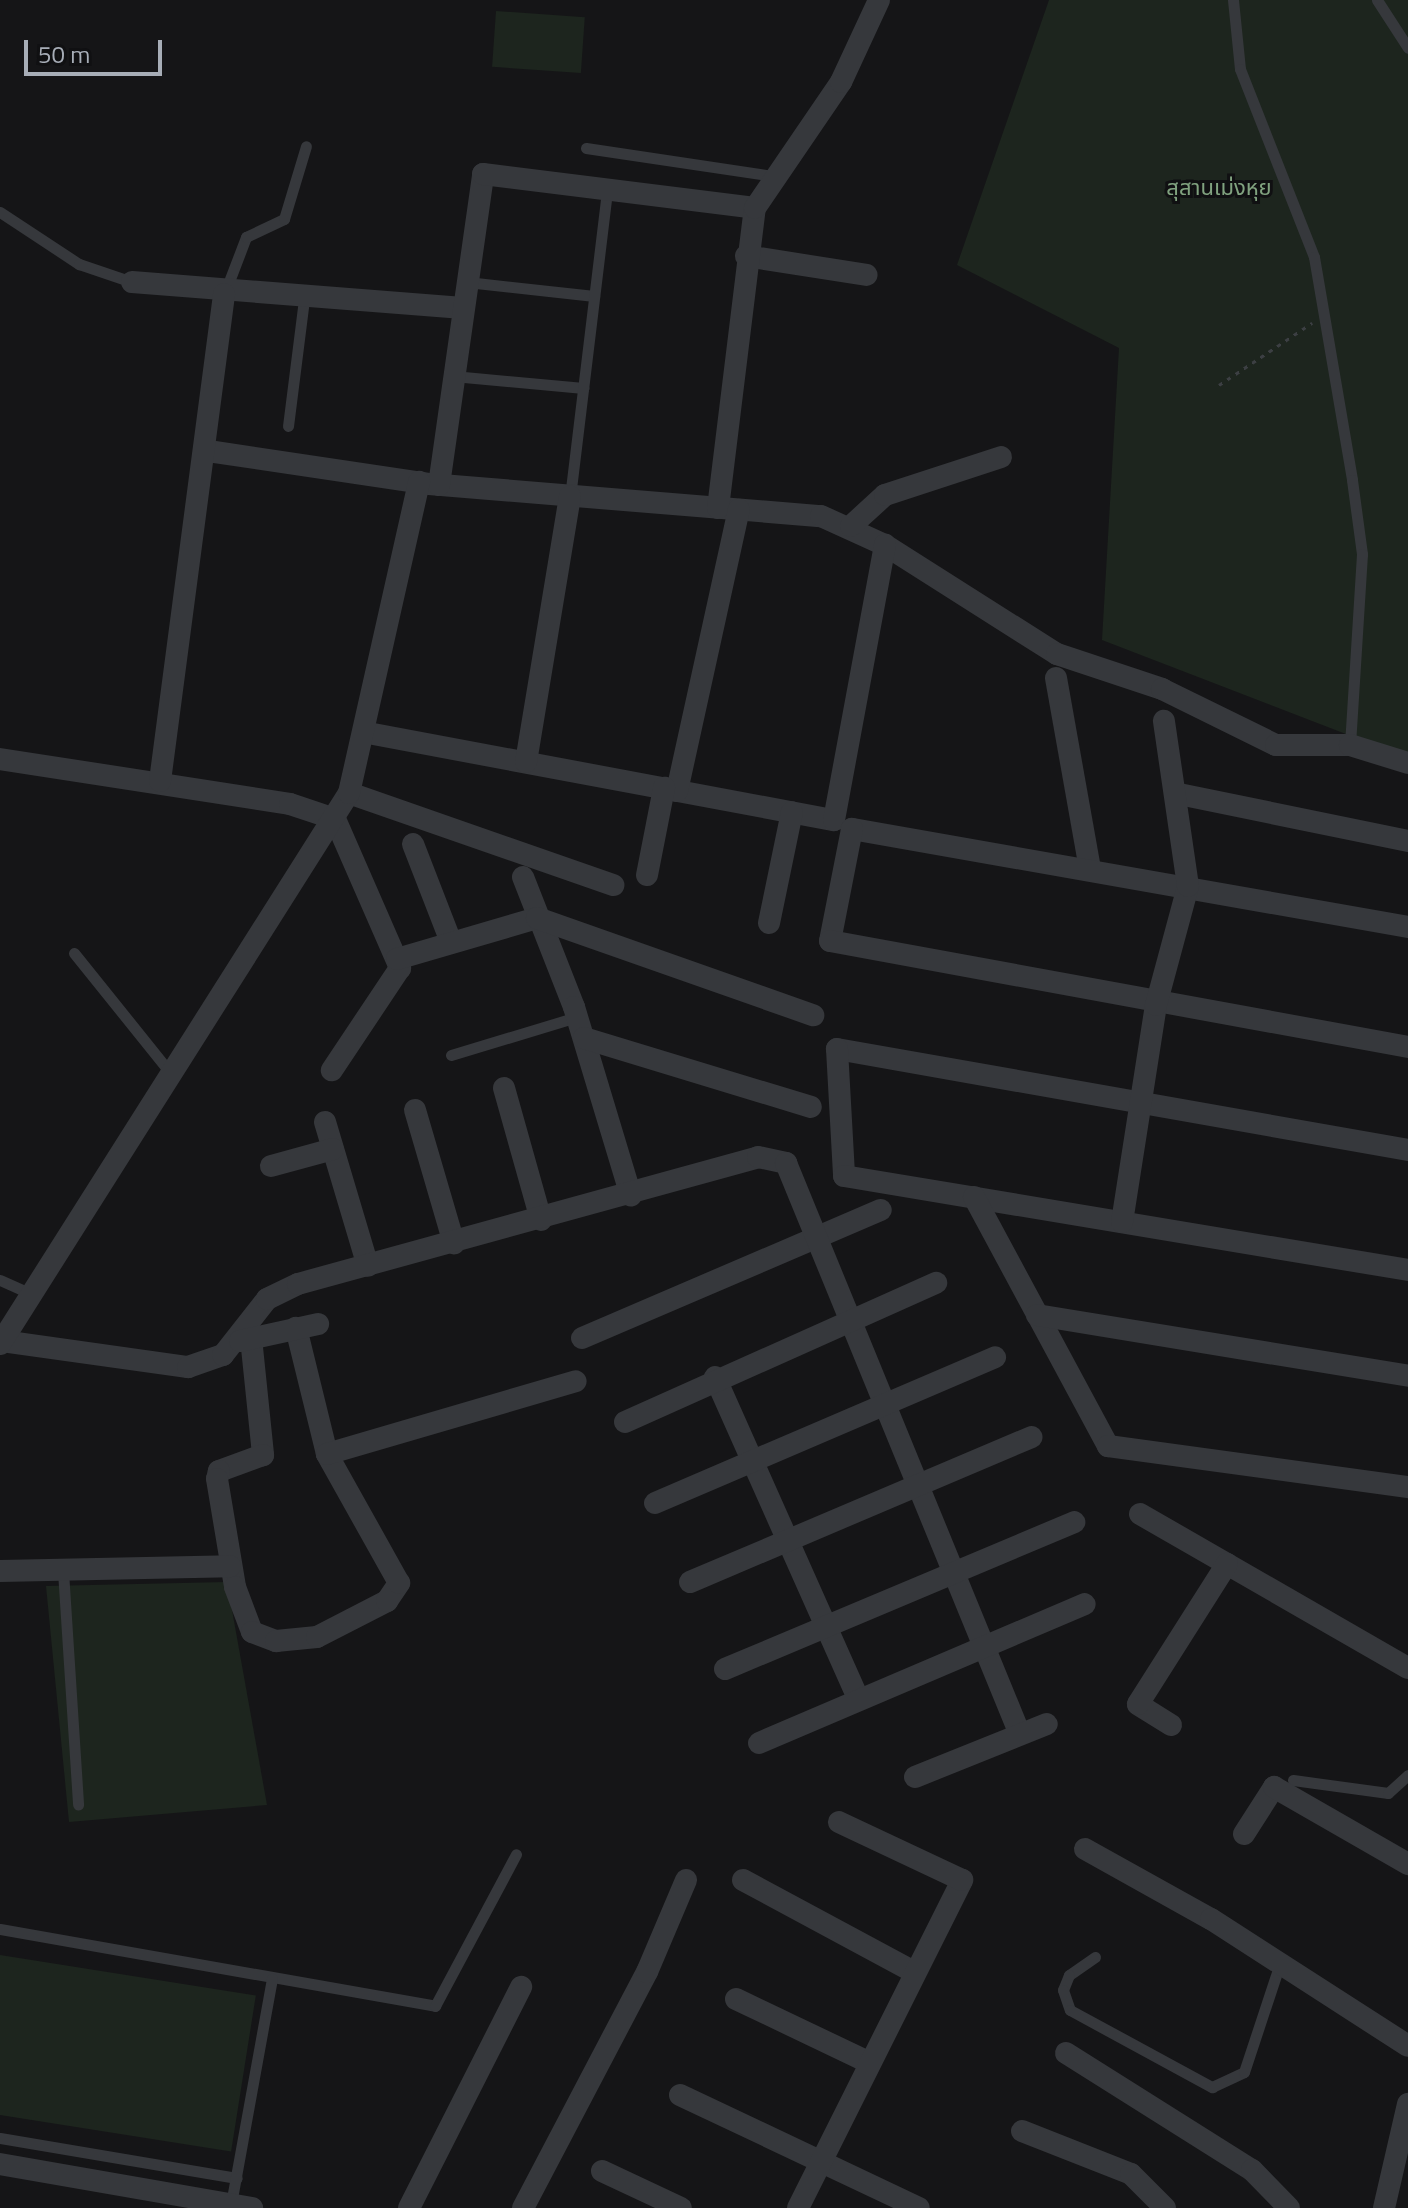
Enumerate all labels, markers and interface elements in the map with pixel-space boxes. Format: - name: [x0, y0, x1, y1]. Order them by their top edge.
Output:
- scale bar: [28, 24, 166, 74]
- text: 50 m: [38, 36, 90, 72]
- park label: สุสานเม่งหุย: [1166, 175, 1272, 201]

